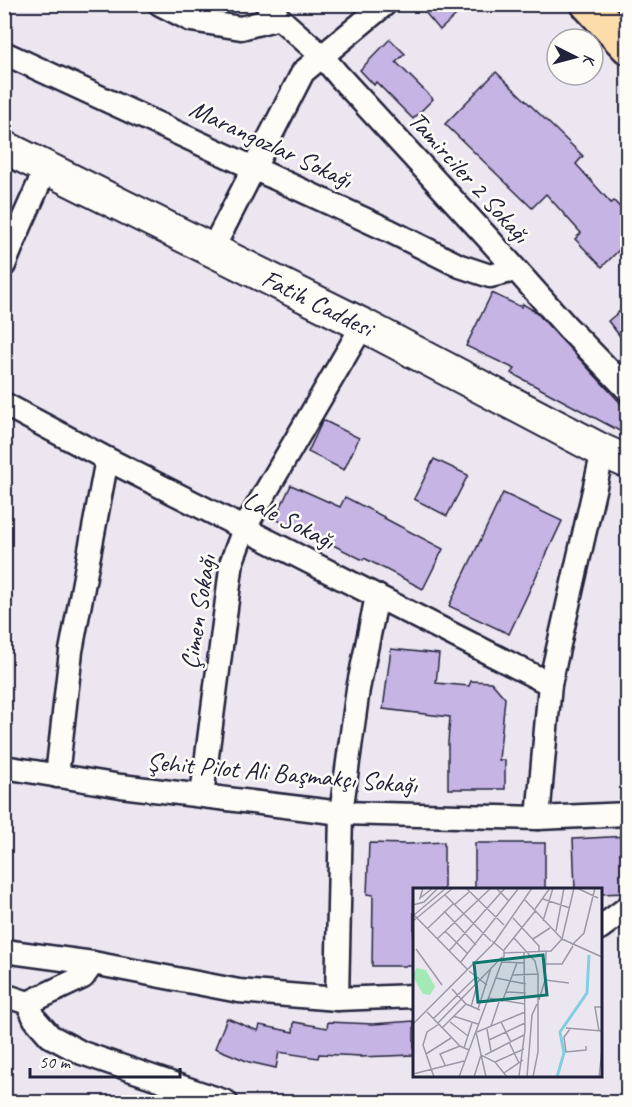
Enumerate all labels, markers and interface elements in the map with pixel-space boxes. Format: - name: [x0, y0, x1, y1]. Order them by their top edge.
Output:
- north arrow: [545, 27, 605, 87]
- text: K: [578, 53, 599, 67]
- street label: Marangozlar Sokağı: [184, 92, 359, 197]
- street label: Tamirciler 2 Sokağı: [401, 104, 538, 251]
- street label: Fatih Caddesi: [257, 261, 382, 345]
- street label: Lale Sokağı: [238, 483, 341, 558]
- street label: Çimen Sokağı: [173, 551, 223, 671]
- street label: Şehit Pilot Ali Başmakçı Sokağı: [145, 745, 420, 801]
- inset map: [413, 888, 602, 1077]
- scale bar: [30, 1041, 180, 1079]
- text: 50 m: [39, 1051, 72, 1073]

